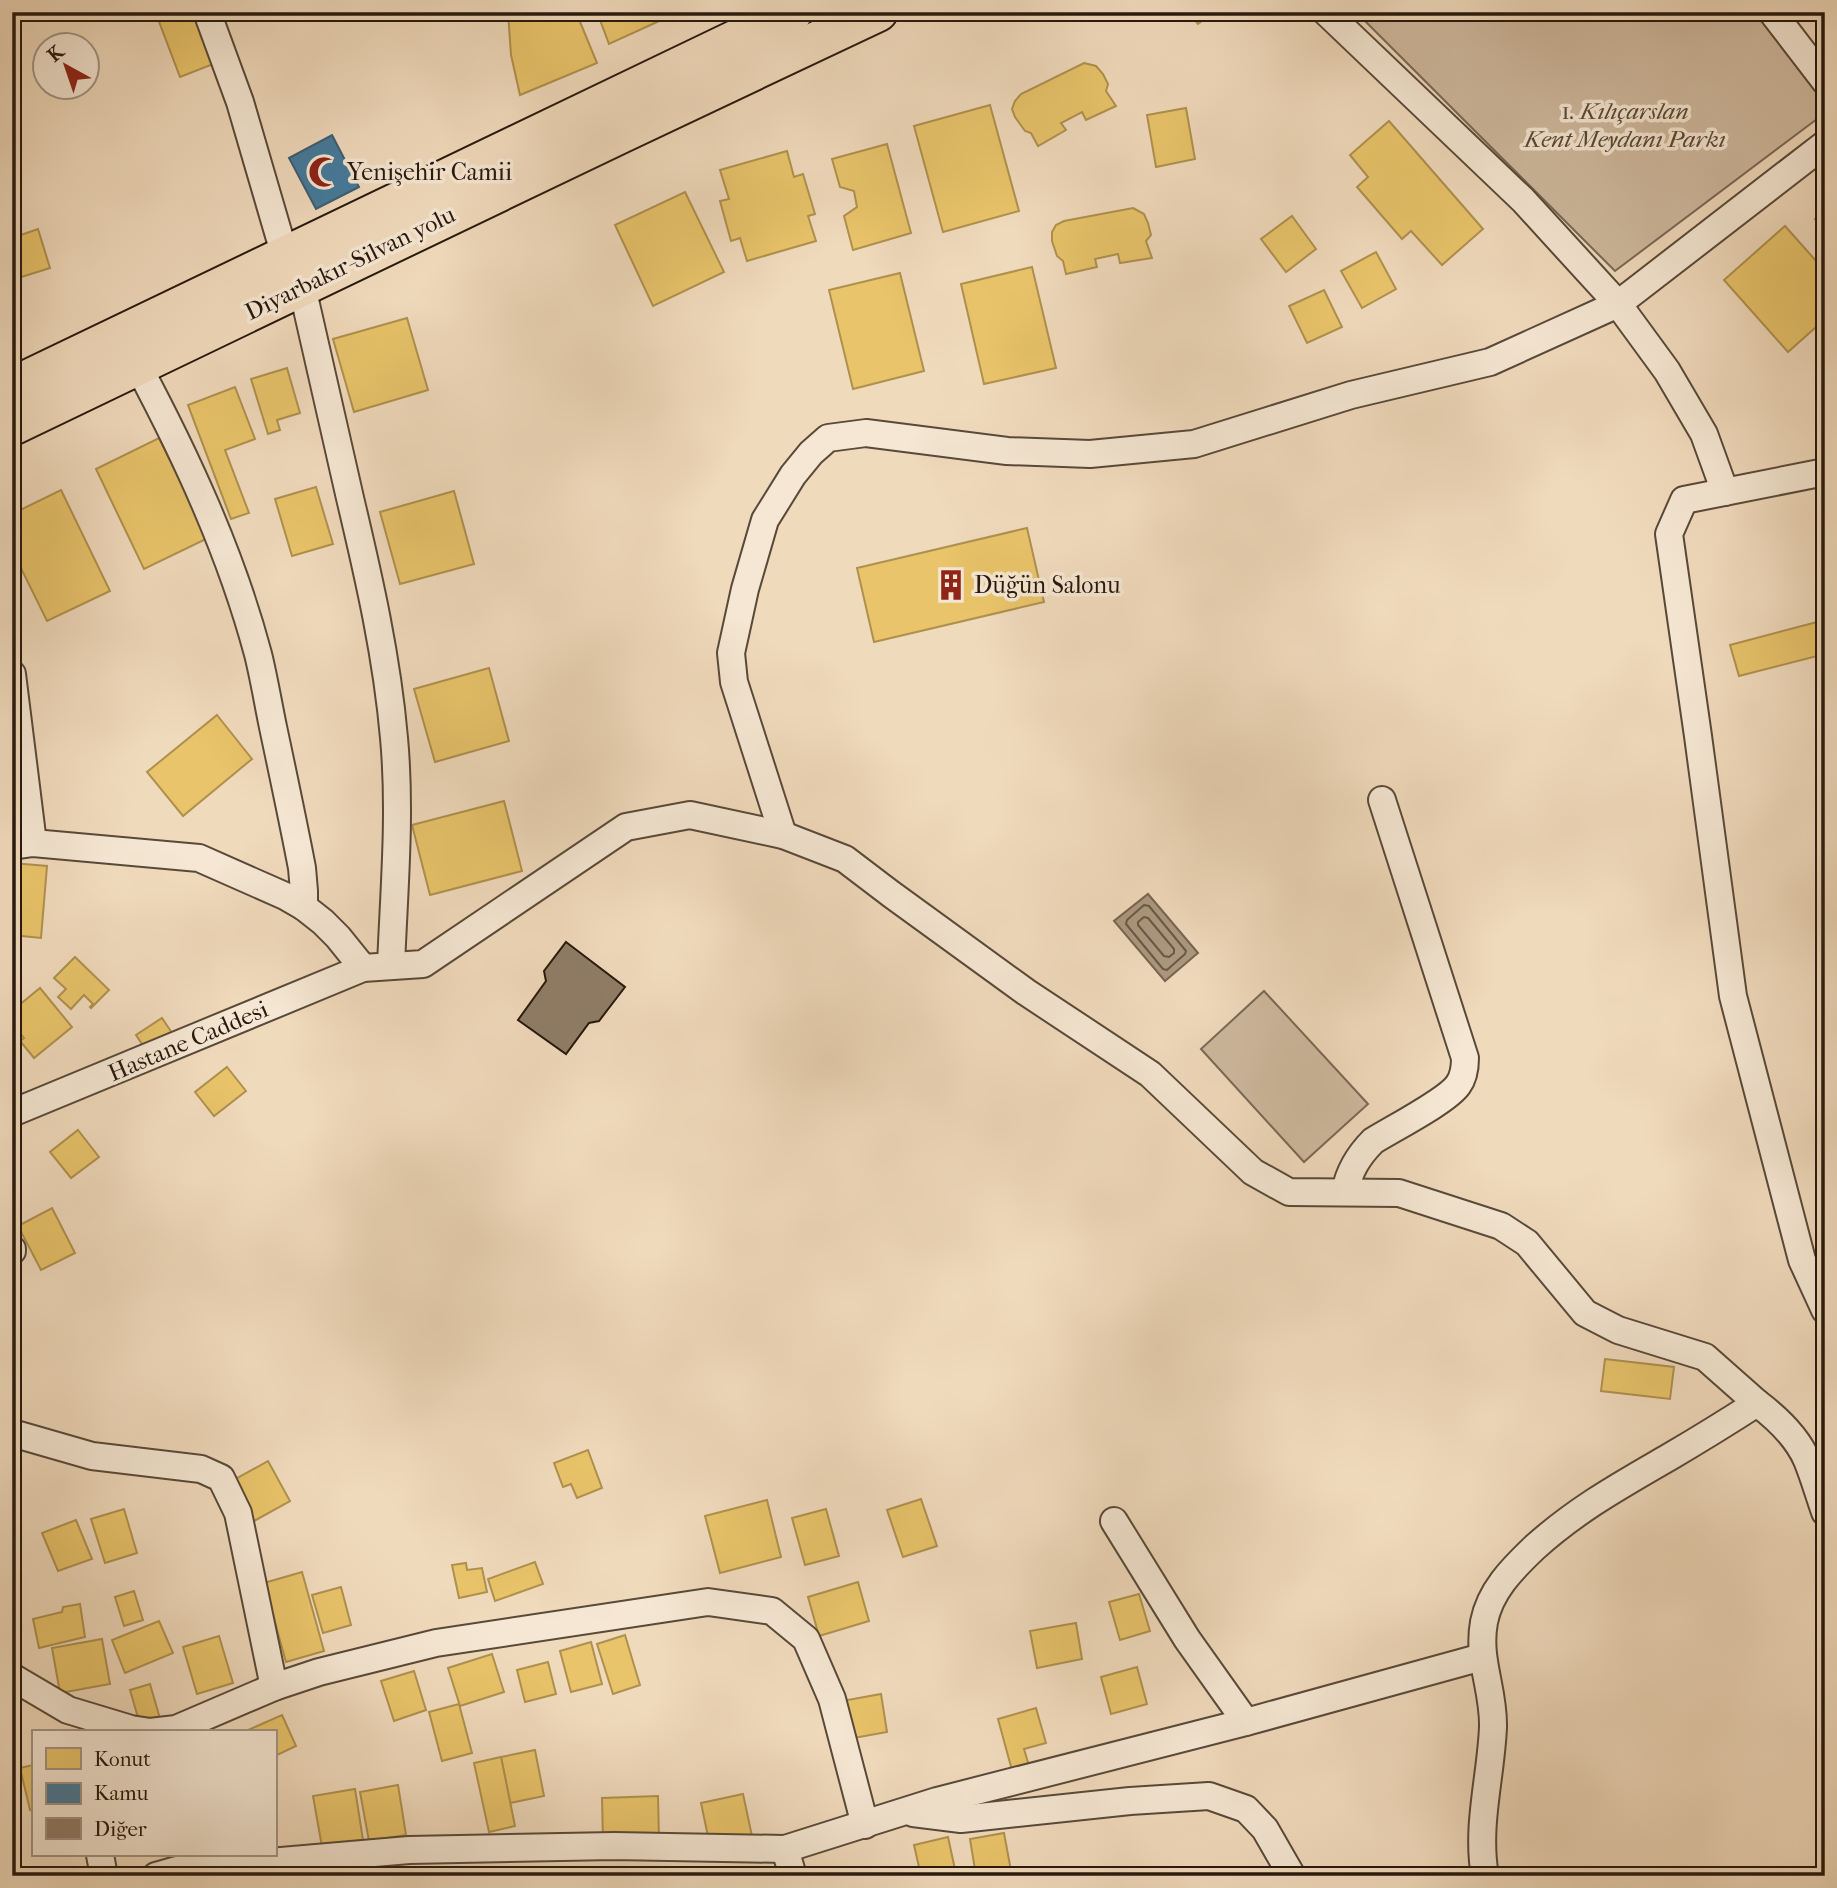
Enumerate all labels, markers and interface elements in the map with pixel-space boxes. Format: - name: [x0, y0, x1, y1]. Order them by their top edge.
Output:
- north arrow: [32, 32, 102, 102]
- text: K: [43, 40, 69, 67]
- park label: 1. Kılıçarslan Kent Meydanı Parkı: [1522, 97, 1726, 153]
- mosque icon: Yenişehir Camii: [307, 155, 341, 189]
- place label: Yenişehir Camii: [346, 158, 512, 187]
- street label: Diyarbakır-Silvan yolu: [240, 200, 460, 326]
- building icon: Düğün Salonu: [934, 568, 968, 602]
- place label: Düğün Salonu: [974, 571, 1121, 599]
- street label: Hastane Caddesi: [104, 995, 272, 1087]
- legend: [32, 1730, 276, 1856]
- text: Konut: [94, 1747, 151, 1771]
- text: Kamu: [94, 1781, 148, 1805]
- text: Diğer: [94, 1817, 147, 1841]

